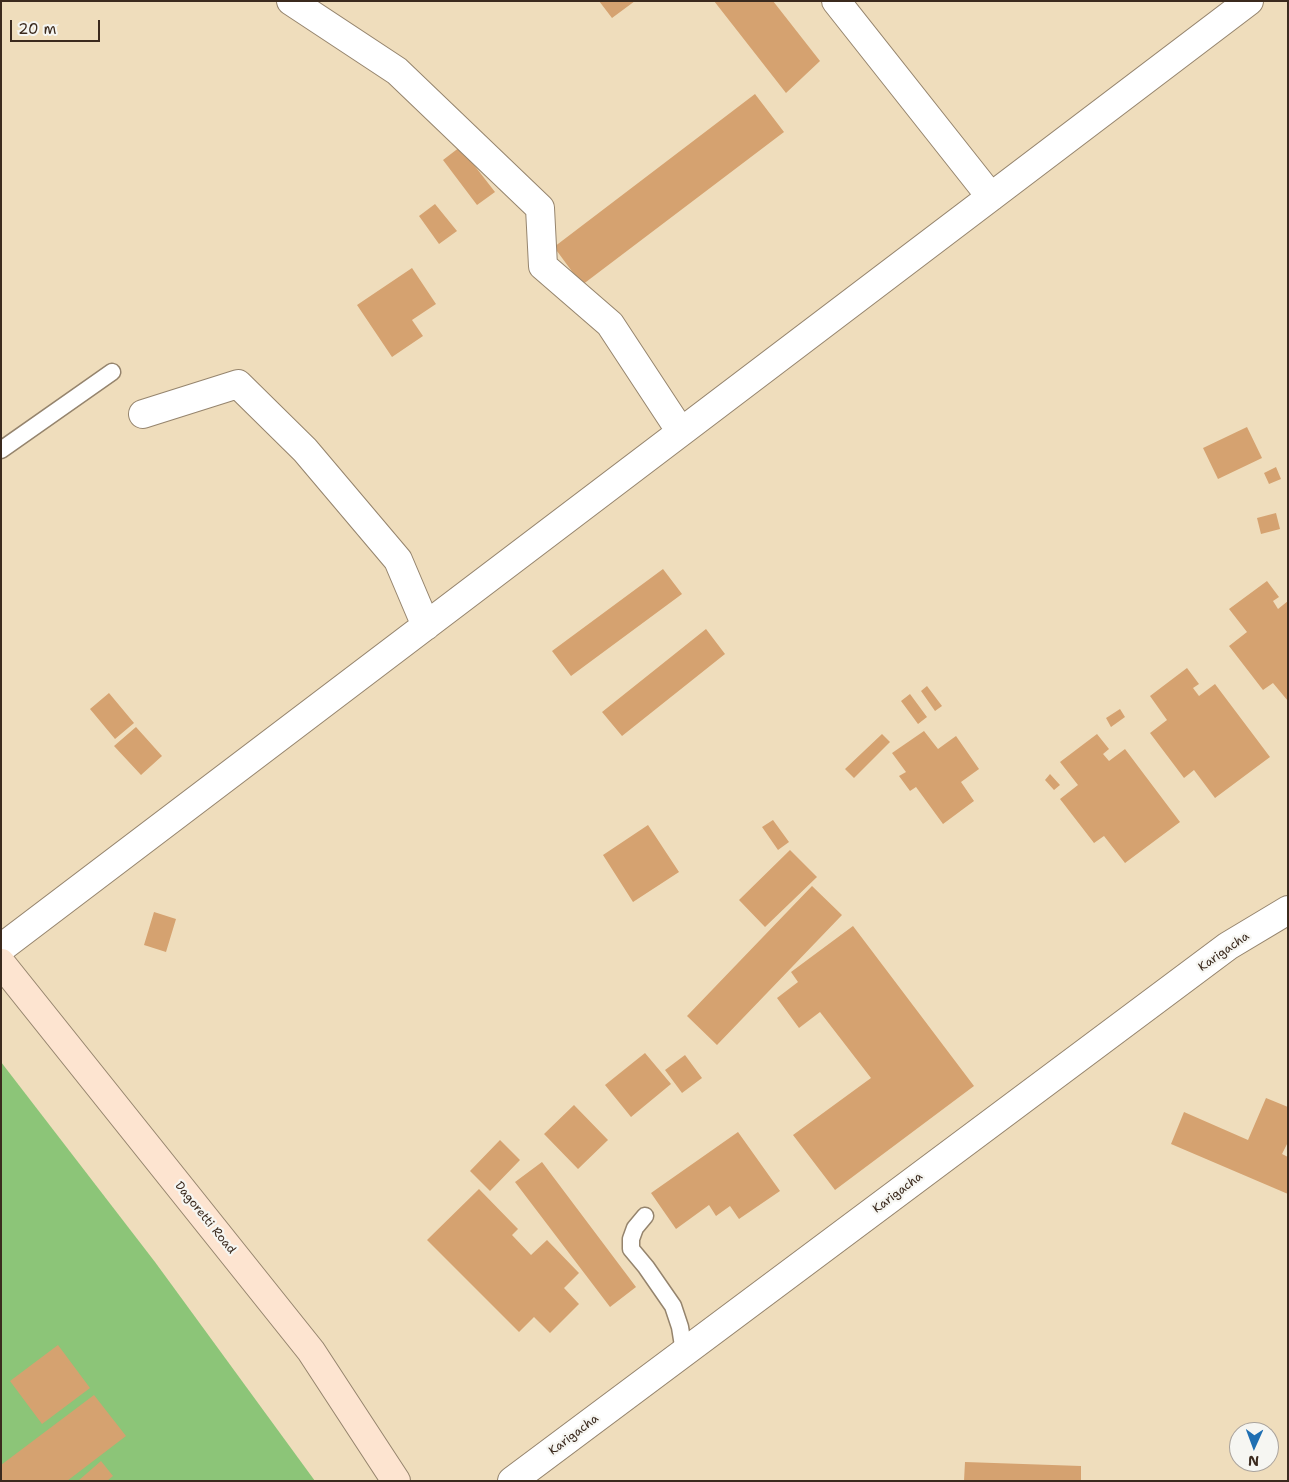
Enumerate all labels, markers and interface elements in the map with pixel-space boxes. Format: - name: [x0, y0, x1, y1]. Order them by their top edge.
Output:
- scale bar: [12, 10, 102, 42]
- text: 20 m: [18, 19, 57, 39]
- street label: Karigacha: [1196, 929, 1252, 975]
- street label: Karigacha: [870, 1170, 926, 1216]
- street label: Dagoretti Road: [172, 1179, 238, 1257]
- street label: Karigacha: [546, 1412, 602, 1458]
- north arrow: [1229, 1422, 1279, 1472]
- text: N: [1248, 1452, 1259, 1470]

